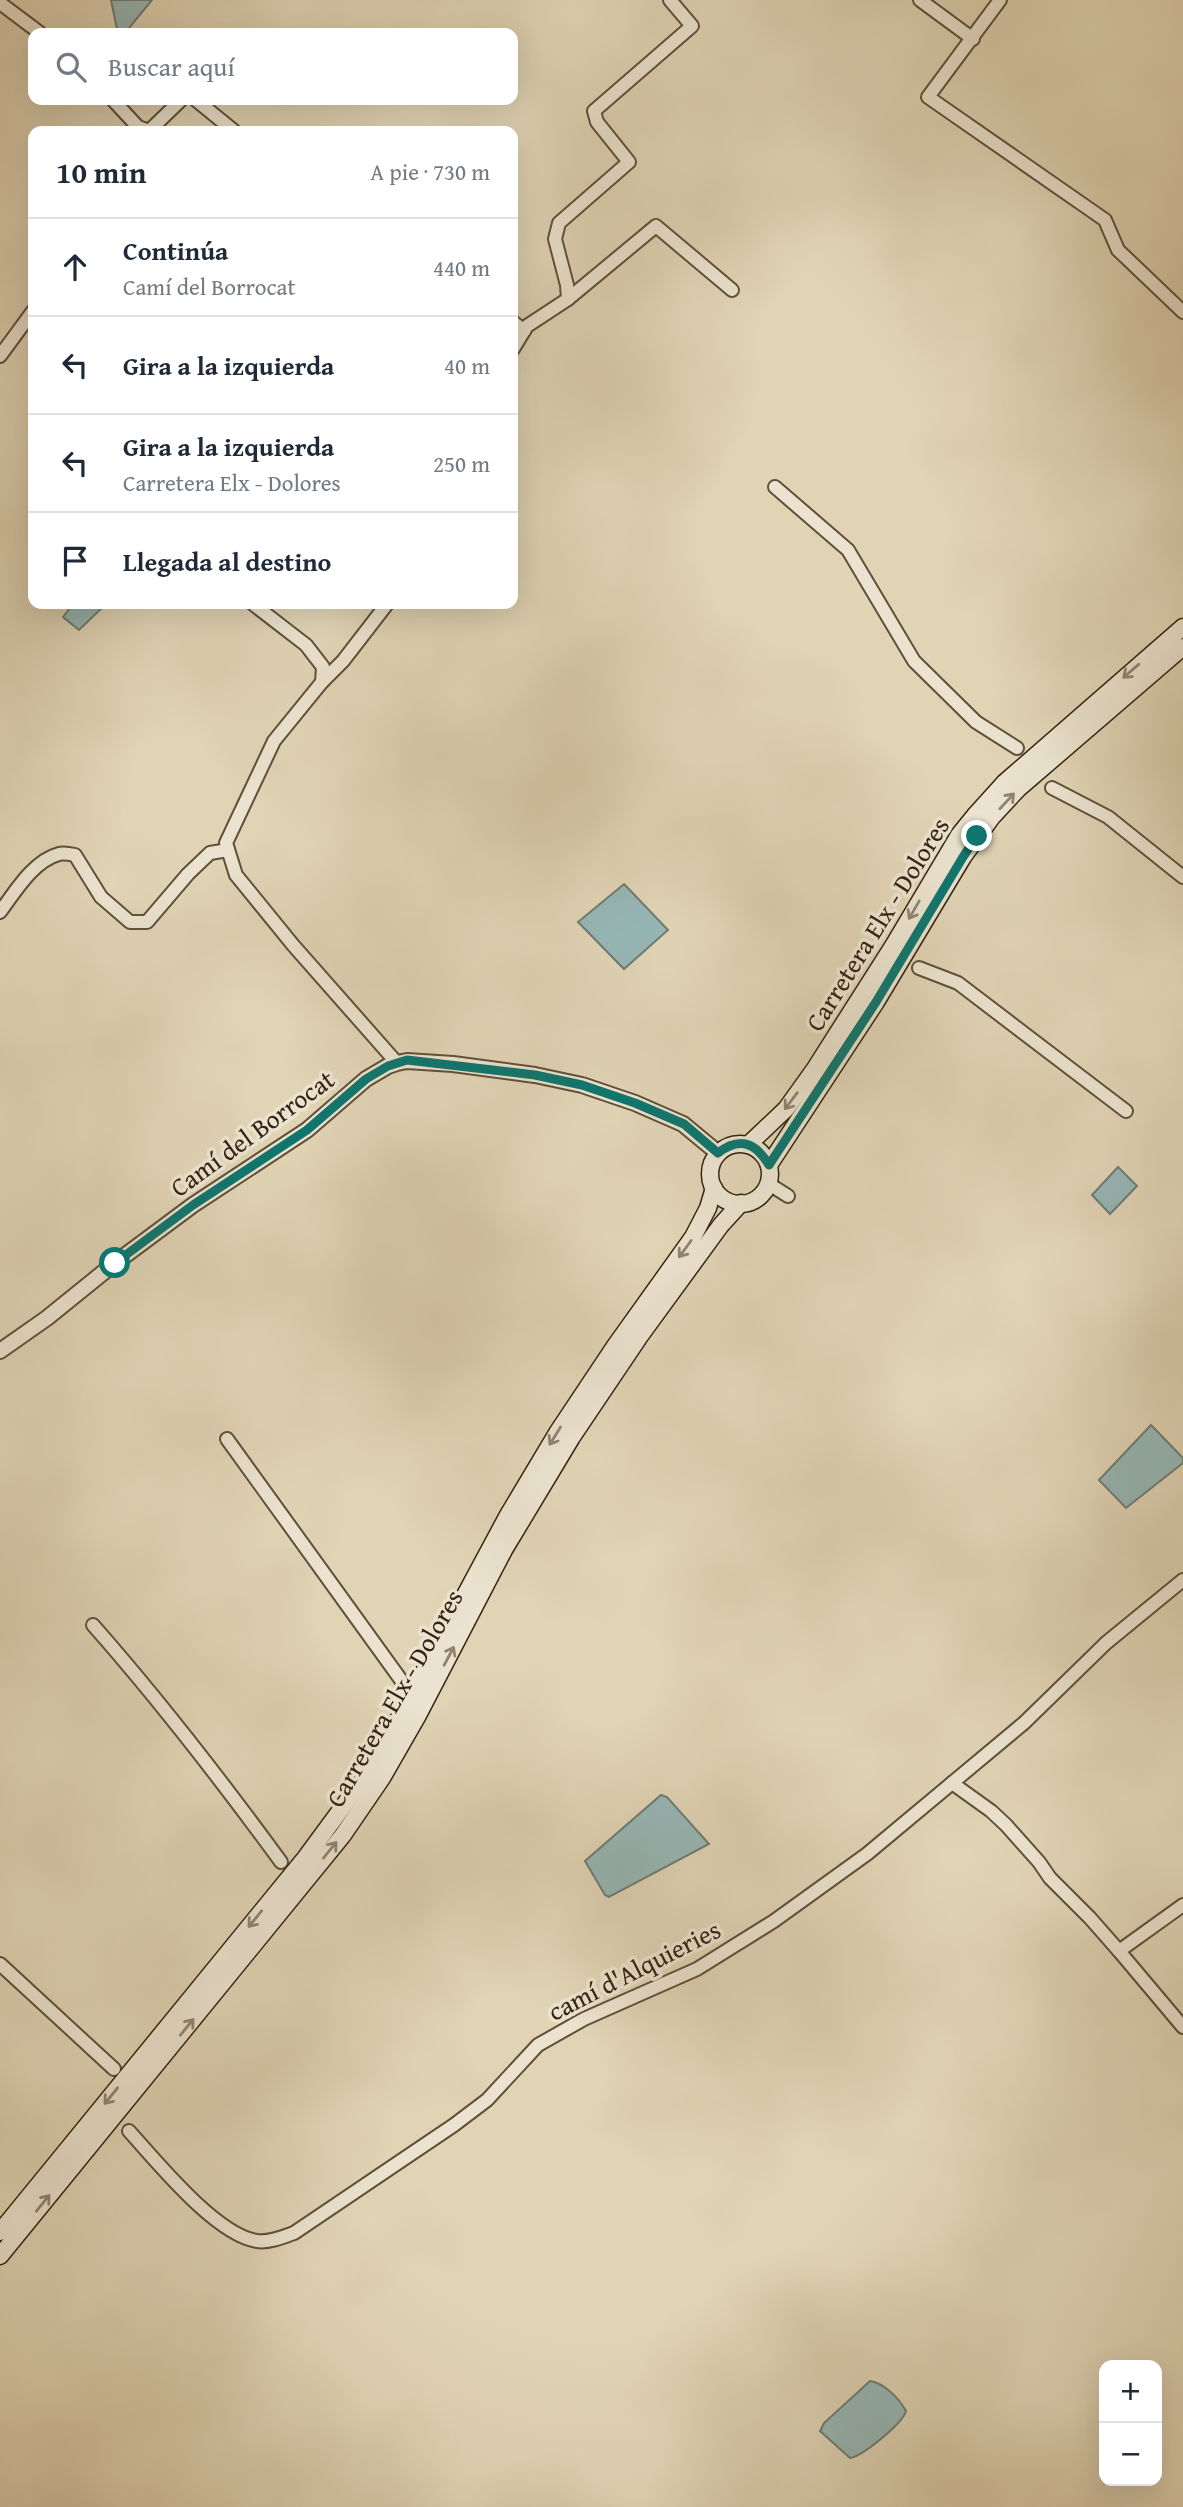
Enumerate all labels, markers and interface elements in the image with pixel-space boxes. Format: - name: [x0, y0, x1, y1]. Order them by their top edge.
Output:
- search box: [28, 28, 518, 105]
- text: Buscar aquí: [108, 47, 235, 86]
- icon: search: [52, 48, 90, 86]
- text: 10 min: [56, 150, 146, 194]
- text: A pie · 730 m: [370, 155, 490, 188]
- text: Continúa: [123, 231, 228, 270]
- icon: ahead: [56, 248, 94, 286]
- text: 440 m: [433, 251, 490, 284]
- text: Camí del Borrocat: [123, 270, 296, 303]
- icon: left: [56, 346, 94, 384]
- text: Gira a la izquierda: [123, 346, 334, 385]
- text: 40 m: [444, 349, 490, 382]
- text: Gira a la izquierda: [123, 427, 334, 466]
- icon: left: [56, 444, 94, 482]
- text: 250 m: [433, 447, 490, 480]
- text: Carretera Elx - Dolores: [123, 466, 341, 499]
- icon: arrive: [56, 542, 94, 580]
- text: Llegada al destino: [123, 542, 331, 581]
- one-way arrow: [1123, 663, 1141, 679]
- one-way arrow: [999, 793, 1016, 810]
- street label: Carretera Elx - Dolores: [795, 809, 959, 1039]
- route end: [961, 820, 992, 851]
- one-way arrow: [907, 899, 921, 919]
- street label: Camí del Borrocat: [162, 1060, 342, 1206]
- one-way arrow: [784, 1091, 799, 1110]
- one-way arrow: [678, 1239, 692, 1258]
- route start: [99, 1247, 130, 1278]
- one-way arrow: [548, 1425, 562, 1445]
- street label: Carretera Elx - Dolores: [316, 1582, 472, 1814]
- one-way arrow: [443, 1646, 456, 1667]
- one-way arrow: [322, 1841, 338, 1859]
- one-way arrow: [247, 1910, 263, 1928]
- street label: camí d'Alquieries: [541, 1910, 727, 2030]
- one-way arrow: [179, 2018, 195, 2036]
- one-way arrow: [104, 2086, 119, 2104]
- one-way arrow: [36, 2194, 51, 2212]
- map controls: [1099, 2360, 1162, 2486]
- button: +: [1099, 2360, 1162, 2423]
- button: −: [1099, 2423, 1162, 2486]

